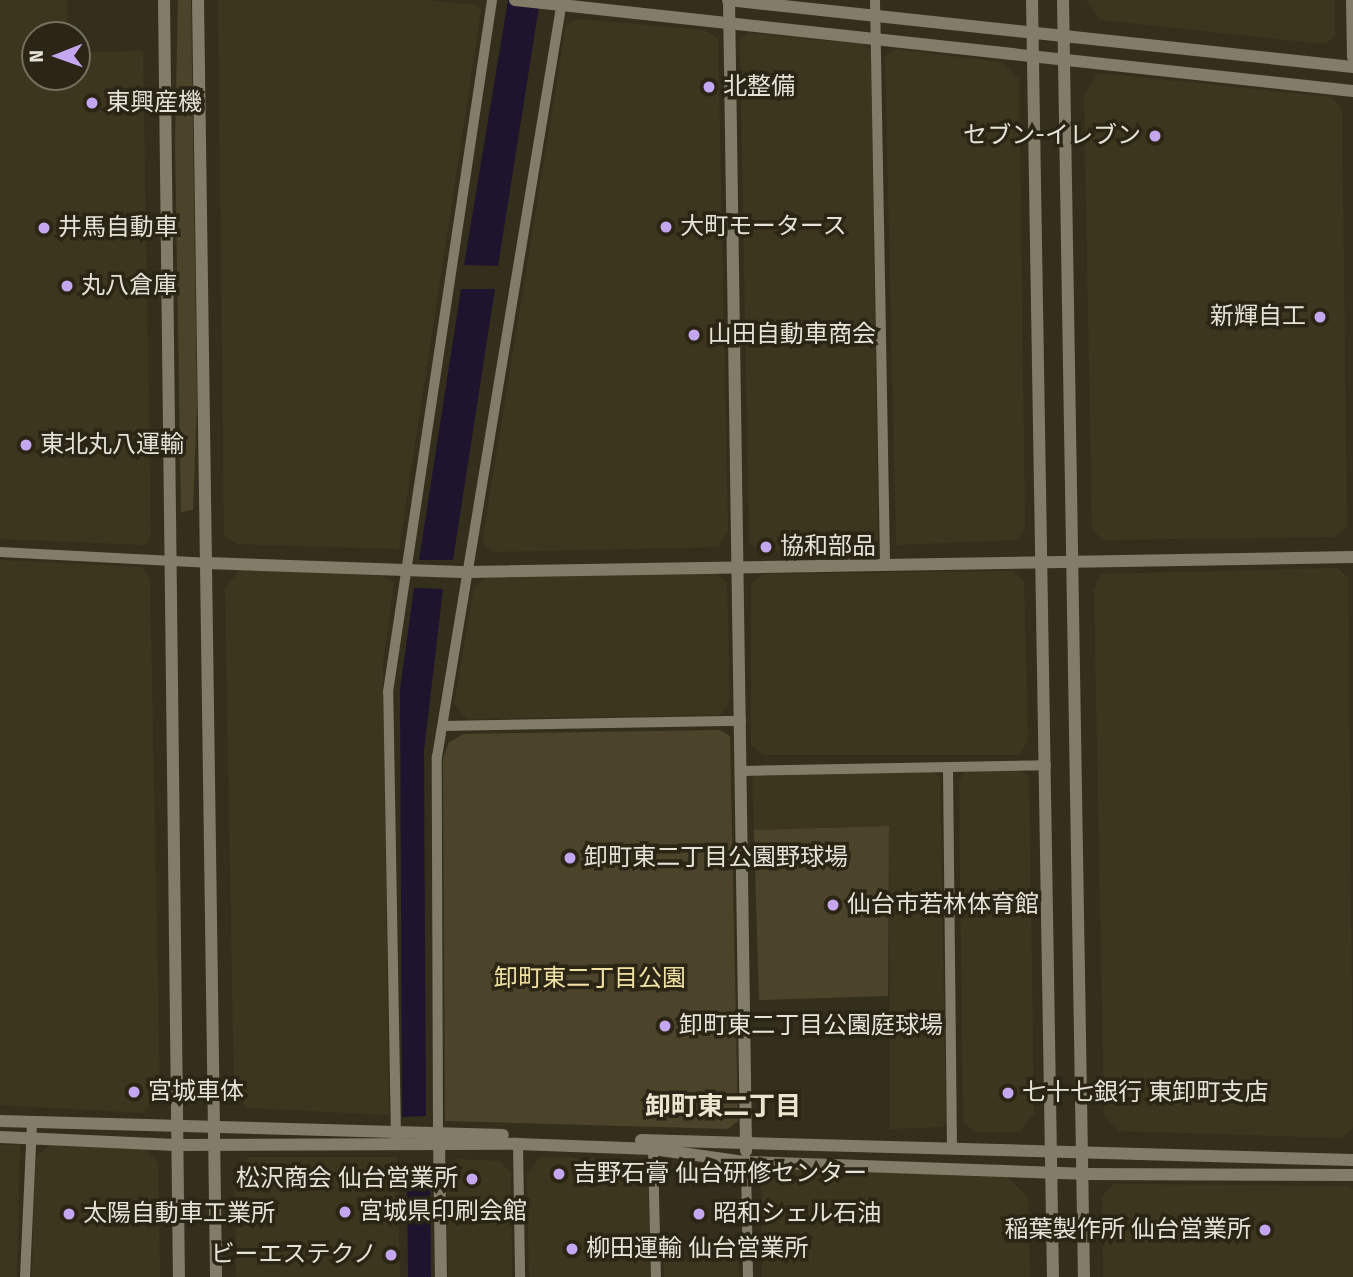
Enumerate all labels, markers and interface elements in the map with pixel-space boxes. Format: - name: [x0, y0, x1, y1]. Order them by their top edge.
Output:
- north arrow: [21, 21, 91, 91]
- text: N: [25, 50, 48, 63]
- place label: 北整備: [723, 73, 795, 101]
- marker: 北整備: [701, 79, 717, 95]
- place label: 東興産機: [106, 89, 202, 117]
- marker: 東興産機: [84, 95, 100, 111]
- place label: セブン-イレブン: [963, 122, 1141, 150]
- marker: セブン-イレブン: [1147, 128, 1163, 144]
- place label: 大町モータース: [680, 213, 848, 241]
- place label: 井馬自動車: [58, 214, 178, 242]
- marker: 大町モータース: [658, 219, 674, 235]
- marker: 井馬自動車: [36, 220, 52, 236]
- place label: 丸八倉庫: [81, 272, 177, 300]
- marker: 丸八倉庫: [59, 278, 75, 294]
- place label: 新輝自工: [1210, 303, 1306, 331]
- marker: 新輝自工: [1312, 309, 1328, 325]
- place label: 山田自動車商会: [708, 321, 876, 349]
- marker: 山田自動車商会: [686, 327, 702, 343]
- place label: 東北丸八運輸: [40, 431, 184, 459]
- marker: 東北丸八運輸: [18, 437, 34, 453]
- place label: 協和部品: [780, 533, 876, 561]
- marker: 協和部品: [758, 539, 774, 555]
- place label: 卸町東二丁目公園野球場: [584, 844, 848, 872]
- marker: 卸町東二丁目公園野球場: [562, 850, 578, 866]
- place label: 仙台市若林体育館: [847, 891, 1039, 919]
- marker: 仙台市若林体育館: [825, 897, 841, 913]
- park label: 卸町東二丁目公園: [494, 965, 686, 993]
- place label: 卸町東二丁目公園庭球場: [679, 1012, 943, 1040]
- marker: 卸町東二丁目公園庭球場: [657, 1018, 673, 1034]
- place label: 宮城車体: [148, 1078, 244, 1106]
- place label: 七十七銀行 東卸町支店: [1022, 1079, 1268, 1107]
- marker: 宮城車体: [126, 1084, 142, 1100]
- marker: 七十七銀行 東卸町支店: [1000, 1085, 1016, 1101]
- district label: 卸町東二丁目: [645, 1091, 801, 1123]
- place label: 吉野石膏 仙台研修センター: [573, 1160, 867, 1188]
- place label: 松沢商会 仙台営業所: [236, 1165, 458, 1193]
- marker: 吉野石膏 仙台研修センター: [551, 1166, 567, 1182]
- marker: 松沢商会 仙台営業所: [464, 1171, 480, 1187]
- place label: 宮城県印刷会館: [359, 1198, 527, 1226]
- place label: 太陽自動車工業所: [83, 1200, 275, 1228]
- place label: 昭和シェル石油: [713, 1200, 881, 1228]
- marker: 宮城県印刷会館: [337, 1204, 353, 1220]
- marker: 太陽自動車工業所: [61, 1206, 77, 1222]
- marker: 昭和シェル石油: [691, 1206, 707, 1222]
- place label: 稲葉製作所 仙台営業所: [1005, 1216, 1251, 1244]
- marker: 稲葉製作所 仙台営業所: [1257, 1222, 1273, 1238]
- place label: 柳田運輸 仙台営業所: [586, 1235, 808, 1263]
- place label: ビーエステクノ: [209, 1241, 377, 1269]
- marker: 柳田運輸 仙台営業所: [564, 1241, 580, 1257]
- marker: ビーエステクノ: [383, 1247, 399, 1263]

